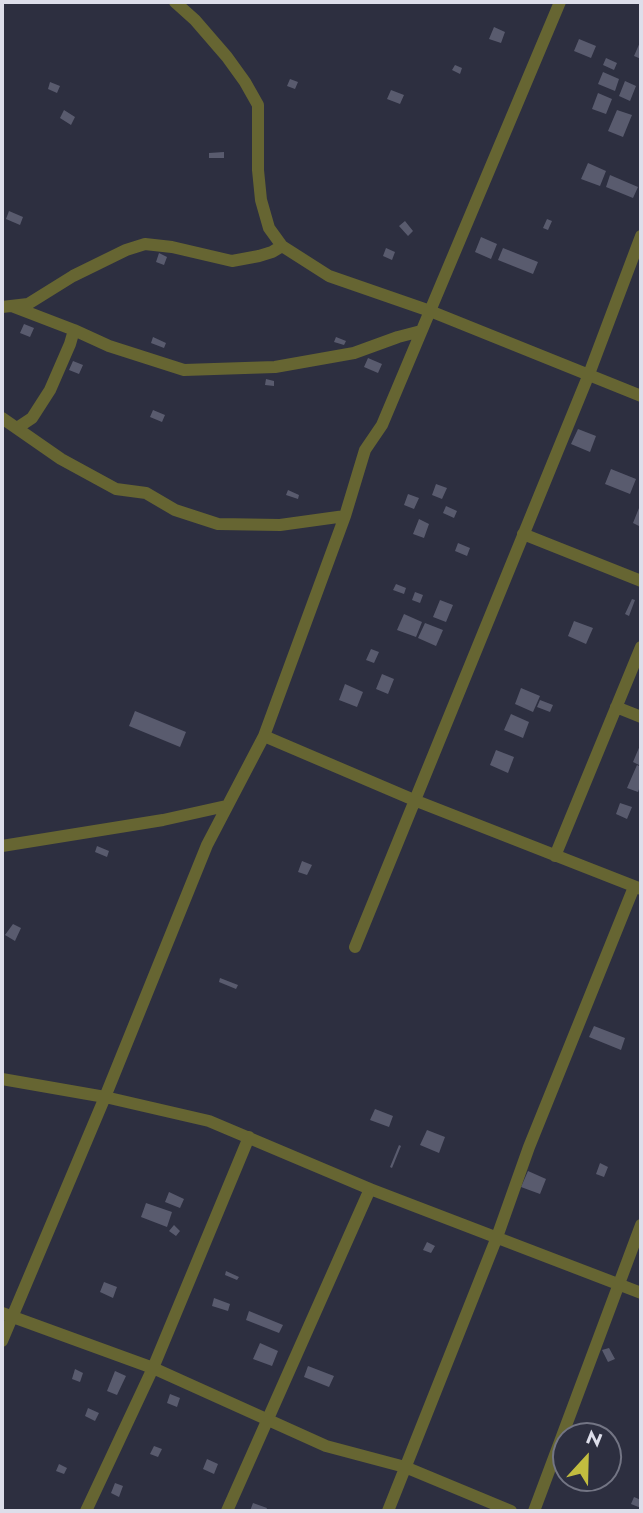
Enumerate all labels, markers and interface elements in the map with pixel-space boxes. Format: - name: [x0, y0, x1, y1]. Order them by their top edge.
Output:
- north arrow: [552, 1422, 622, 1492]
- text: N: [582, 1424, 606, 1454]

